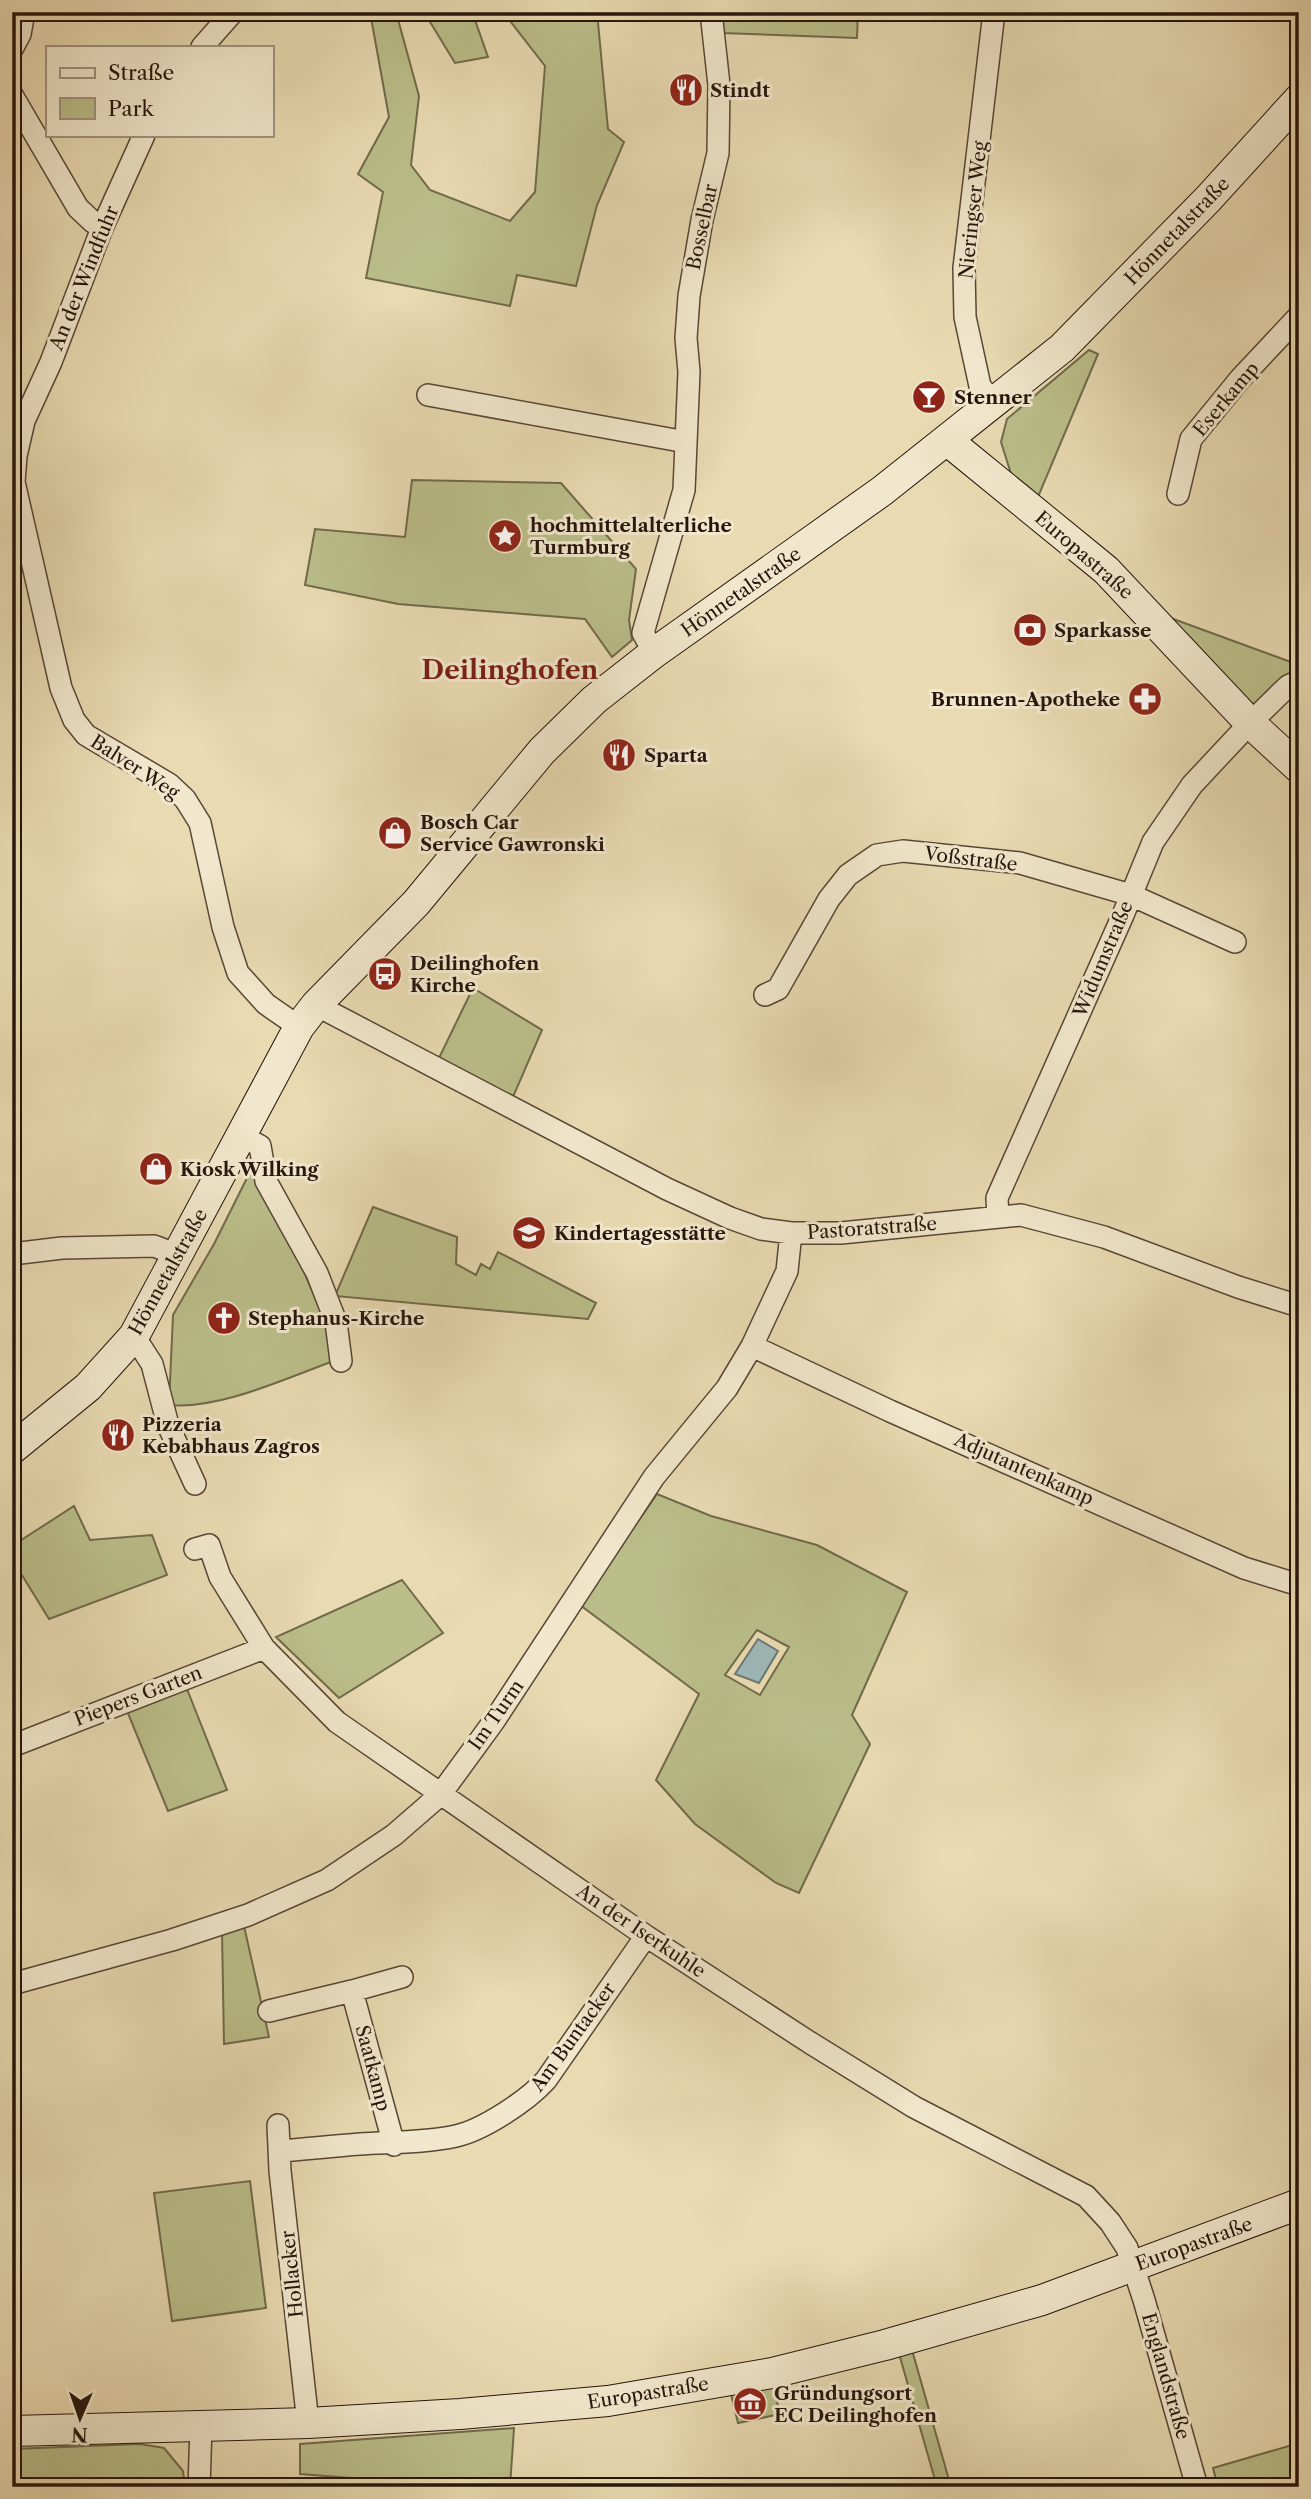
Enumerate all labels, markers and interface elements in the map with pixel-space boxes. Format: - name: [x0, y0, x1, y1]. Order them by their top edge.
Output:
- legend: [46, 46, 273, 136]
- text: Straße: [108, 60, 174, 85]
- restaurant icon: Stindt: [667, 71, 705, 109]
- place label: Stindt: [710, 79, 770, 102]
- text: Park: [108, 96, 154, 121]
- street label: Nieringser Weg: [954, 139, 992, 280]
- street label: Hönnetalstraße: [1120, 172, 1234, 290]
- street label: Bosselbar: [682, 182, 722, 272]
- street label: An der Windfuhr: [44, 202, 123, 354]
- street label: Eserkamp: [1188, 357, 1264, 441]
- bar icon: Stenner: [910, 378, 948, 416]
- place label: Stenner: [954, 386, 1033, 409]
- street label: Europastraße: [1030, 506, 1138, 604]
- place label: hochmittelalterliche Turmburg: [530, 514, 732, 559]
- place icon: hochmittelalterliche Turmburg: [486, 517, 524, 555]
- street label: Hönnetalstraße: [677, 542, 805, 642]
- bank icon: Sparkasse: [1011, 611, 1049, 649]
- place label: Sparkasse: [1054, 619, 1151, 642]
- district label: Deilinghofen: [422, 654, 599, 686]
- pharmacy icon: Brunnen-Apotheke: [1126, 680, 1164, 718]
- place label: Brunnen-Apotheke: [931, 688, 1120, 711]
- street label: Balver Weg: [86, 730, 184, 805]
- restaurant icon: Sparta: [600, 736, 638, 774]
- place label: Sparta: [644, 744, 709, 767]
- place label: Bosch Car Service Gawronski: [420, 811, 605, 856]
- shop icon: Bosch Car Service Gawronski: [376, 814, 414, 852]
- street label: Voßstraße: [922, 842, 1019, 876]
- street label: Widumstraße: [1068, 897, 1138, 1022]
- place label: Deilinghofen Kirche: [410, 952, 539, 997]
- bus stop icon: Deilinghofen Kirche: [366, 955, 404, 993]
- shop icon: Kiosk Wilking: [137, 1150, 175, 1188]
- place label: Kiosk Wilking: [180, 1158, 319, 1181]
- street label: Hönnetalstraße: [124, 1205, 212, 1339]
- street label: Pastoratstraße: [806, 1212, 938, 1244]
- school or university icon: Kindertagesstätte: [510, 1214, 548, 1252]
- place label: Kindertagesstätte: [554, 1222, 726, 1245]
- church icon: Stephanus-Kirche: [205, 1299, 243, 1337]
- place label: Stephanus-Kirche: [248, 1307, 424, 1330]
- place label: Pizzeria Kebabhaus Zagros: [142, 1413, 320, 1458]
- restaurant icon: Pizzeria Kebabhaus Zagros: [99, 1416, 137, 1454]
- street label: Adjutantenkamp: [950, 1428, 1097, 1510]
- street label: Piepers Garten: [71, 1661, 205, 1731]
- street label: Im Turm: [464, 1675, 529, 1755]
- street label: An der Iserkuhle: [571, 1879, 710, 1983]
- street label: Am Buntacker: [525, 1978, 620, 2097]
- street label: Saatkamp: [350, 2022, 396, 2114]
- street label: Europastraße: [1132, 2212, 1256, 2276]
- street label: Hollacker: [276, 2229, 308, 2319]
- street label: Englandstraße: [1137, 2310, 1195, 2442]
- street label: Europastraße: [586, 2372, 710, 2414]
- place label: Gründungsort EC Deilinghofen: [774, 2382, 937, 2427]
- north arrow: [46, 2384, 116, 2454]
- museum icon: Gründungsort EC Deilinghofen: [731, 2385, 769, 2423]
- text: N: [71, 2423, 88, 2446]

